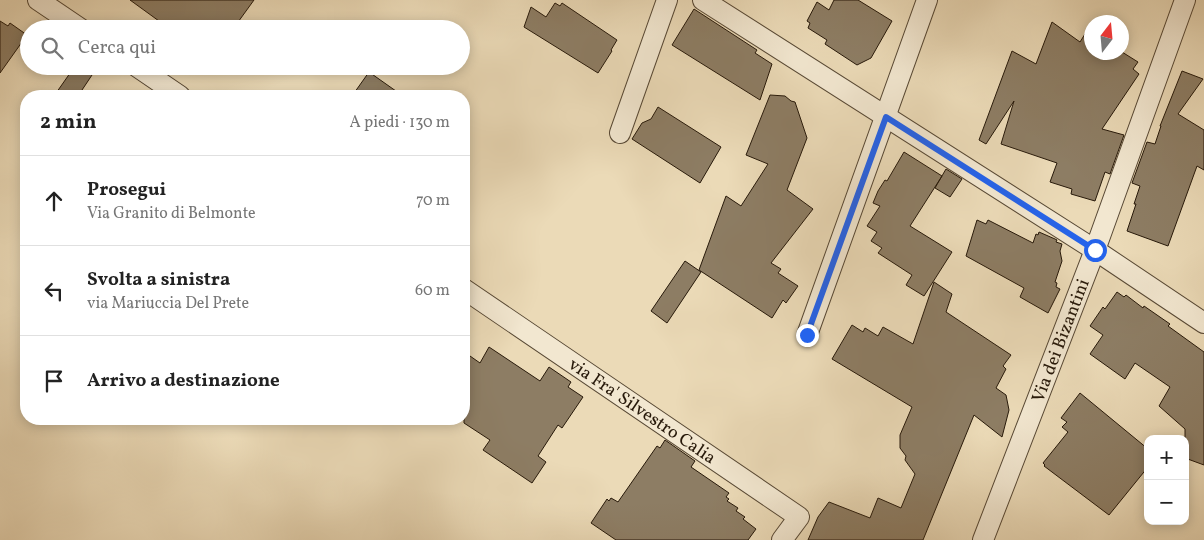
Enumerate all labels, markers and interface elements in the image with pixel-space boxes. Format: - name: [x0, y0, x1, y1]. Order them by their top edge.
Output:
- north arrow: [1084, 15, 1129, 60]
- search box: [20, 20, 470, 75]
- icon: search: [38, 34, 66, 62]
- text: Cerca qui: [78, 35, 156, 61]
- text: 2 min: [40, 108, 97, 137]
- text: A piedi · 130 m: [350, 112, 450, 134]
- text: Prosegui: [87, 177, 166, 203]
- icon: ahead: [40, 187, 68, 215]
- text: 70 m: [416, 190, 450, 212]
- text: Via Granito di Belmonte: [87, 203, 256, 225]
- route start: [1084, 239, 1107, 262]
- text: Svolta a sinistra: [87, 267, 230, 293]
- street label: Via dei Bizantini: [1026, 276, 1097, 406]
- icon: left: [40, 277, 68, 305]
- text: 60 m: [415, 280, 450, 302]
- text: via Mariuccia Del Prete: [87, 293, 249, 315]
- route end: [796, 324, 819, 347]
- street label: via Fra' Silvestro Calia: [563, 353, 720, 471]
- icon: arrive: [40, 367, 68, 395]
- text: Arrivo a destinazione: [87, 368, 280, 394]
- map controls: [1144, 435, 1189, 525]
- button: +: [1144, 435, 1189, 480]
- button: −: [1144, 480, 1189, 525]

